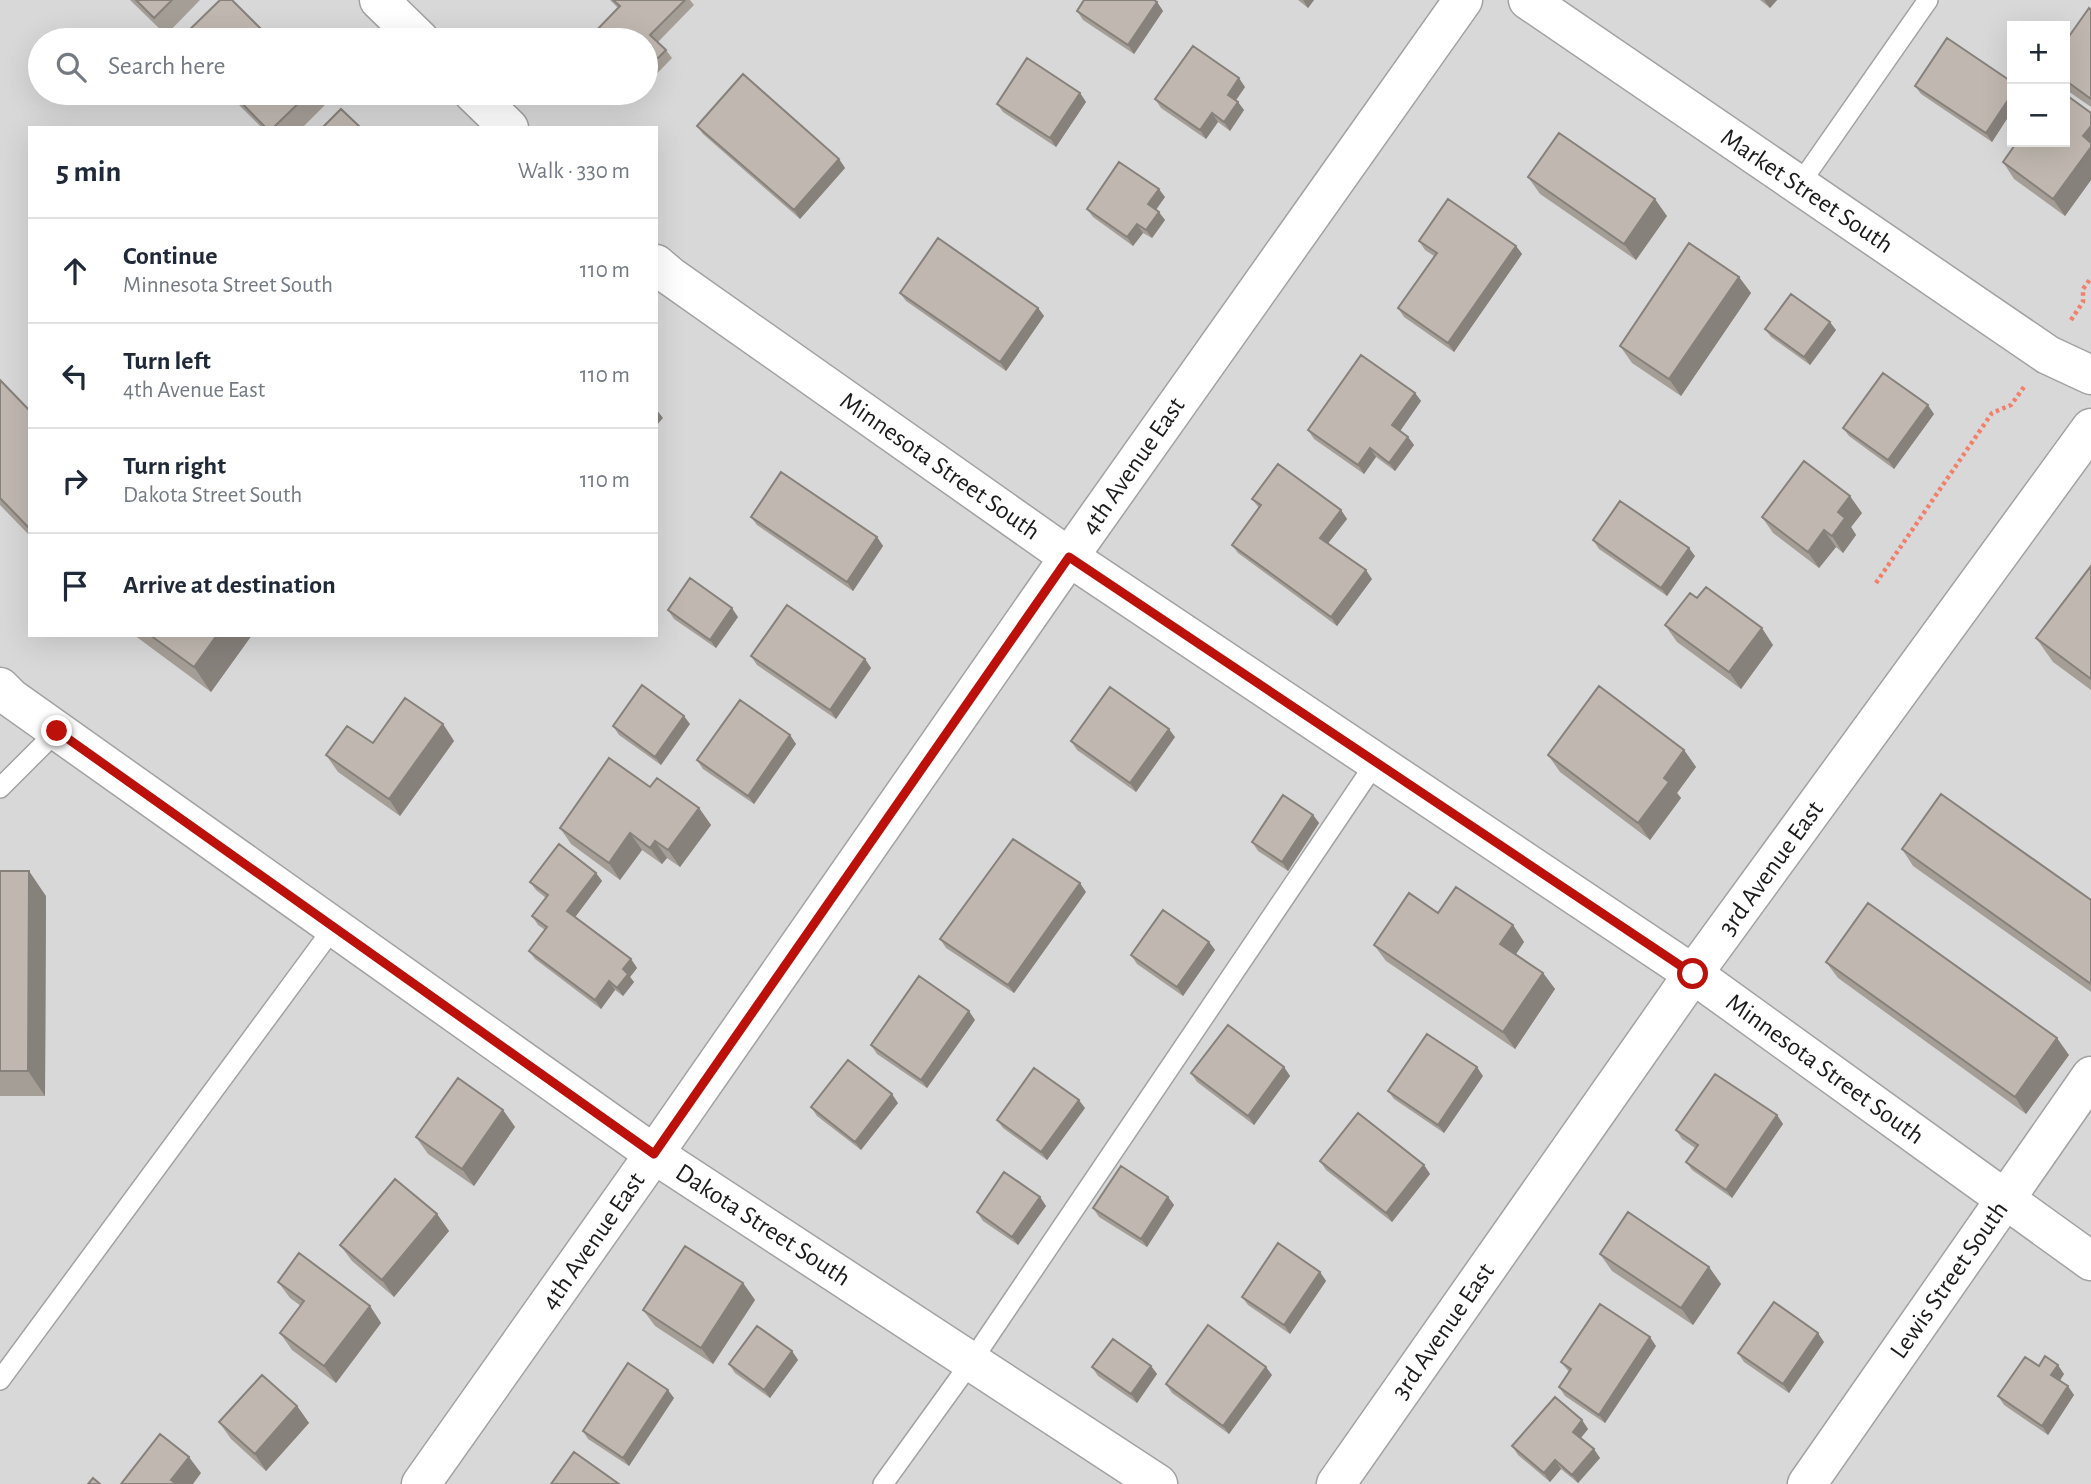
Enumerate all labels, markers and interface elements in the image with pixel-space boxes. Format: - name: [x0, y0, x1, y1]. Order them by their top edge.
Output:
- map controls: [2007, 21, 2070, 147]
- button: +: [2007, 21, 2070, 84]
- search box: [28, 28, 658, 105]
- icon: search: [52, 48, 90, 86]
- text: Search here: [108, 53, 226, 79]
- button: −: [2007, 84, 2070, 147]
- street label: Market Street South: [1716, 124, 1898, 258]
- text: 5 min: [56, 157, 121, 187]
- text: Walk · 330 m: [518, 160, 630, 183]
- text: Continue: [123, 243, 218, 269]
- icon: ahead: [56, 252, 94, 290]
- text: 110 m: [580, 259, 630, 282]
- text: Minnesota Street South: [123, 274, 333, 297]
- text: Turn left: [123, 348, 211, 374]
- icon: left: [56, 357, 94, 395]
- text: 110 m: [580, 364, 630, 387]
- text: 4th Avenue East: [123, 379, 265, 402]
- street label: Minnesota Street South: [835, 387, 1045, 545]
- street label: 4th Avenue East: [1076, 393, 1190, 539]
- text: Turn right: [123, 453, 226, 479]
- icon: right: [56, 462, 94, 500]
- text: 110 m: [580, 469, 630, 492]
- text: Dakota Street South: [123, 484, 302, 507]
- icon: arrive: [56, 567, 94, 605]
- text: Arrive at destination: [123, 572, 336, 598]
- route end: [41, 715, 72, 746]
- street label: 3rd Avenue East: [1714, 796, 1828, 940]
- route start: [1677, 958, 1708, 989]
- street label: Minnesota Street South: [1721, 989, 1929, 1149]
- street label: Dakota Street South: [671, 1159, 855, 1291]
- street label: 4th Avenue East: [536, 1168, 650, 1314]
- street label: Lewis Street South: [1885, 1197, 2013, 1363]
- street label: 3rd Avenue East: [1387, 1258, 1499, 1404]

